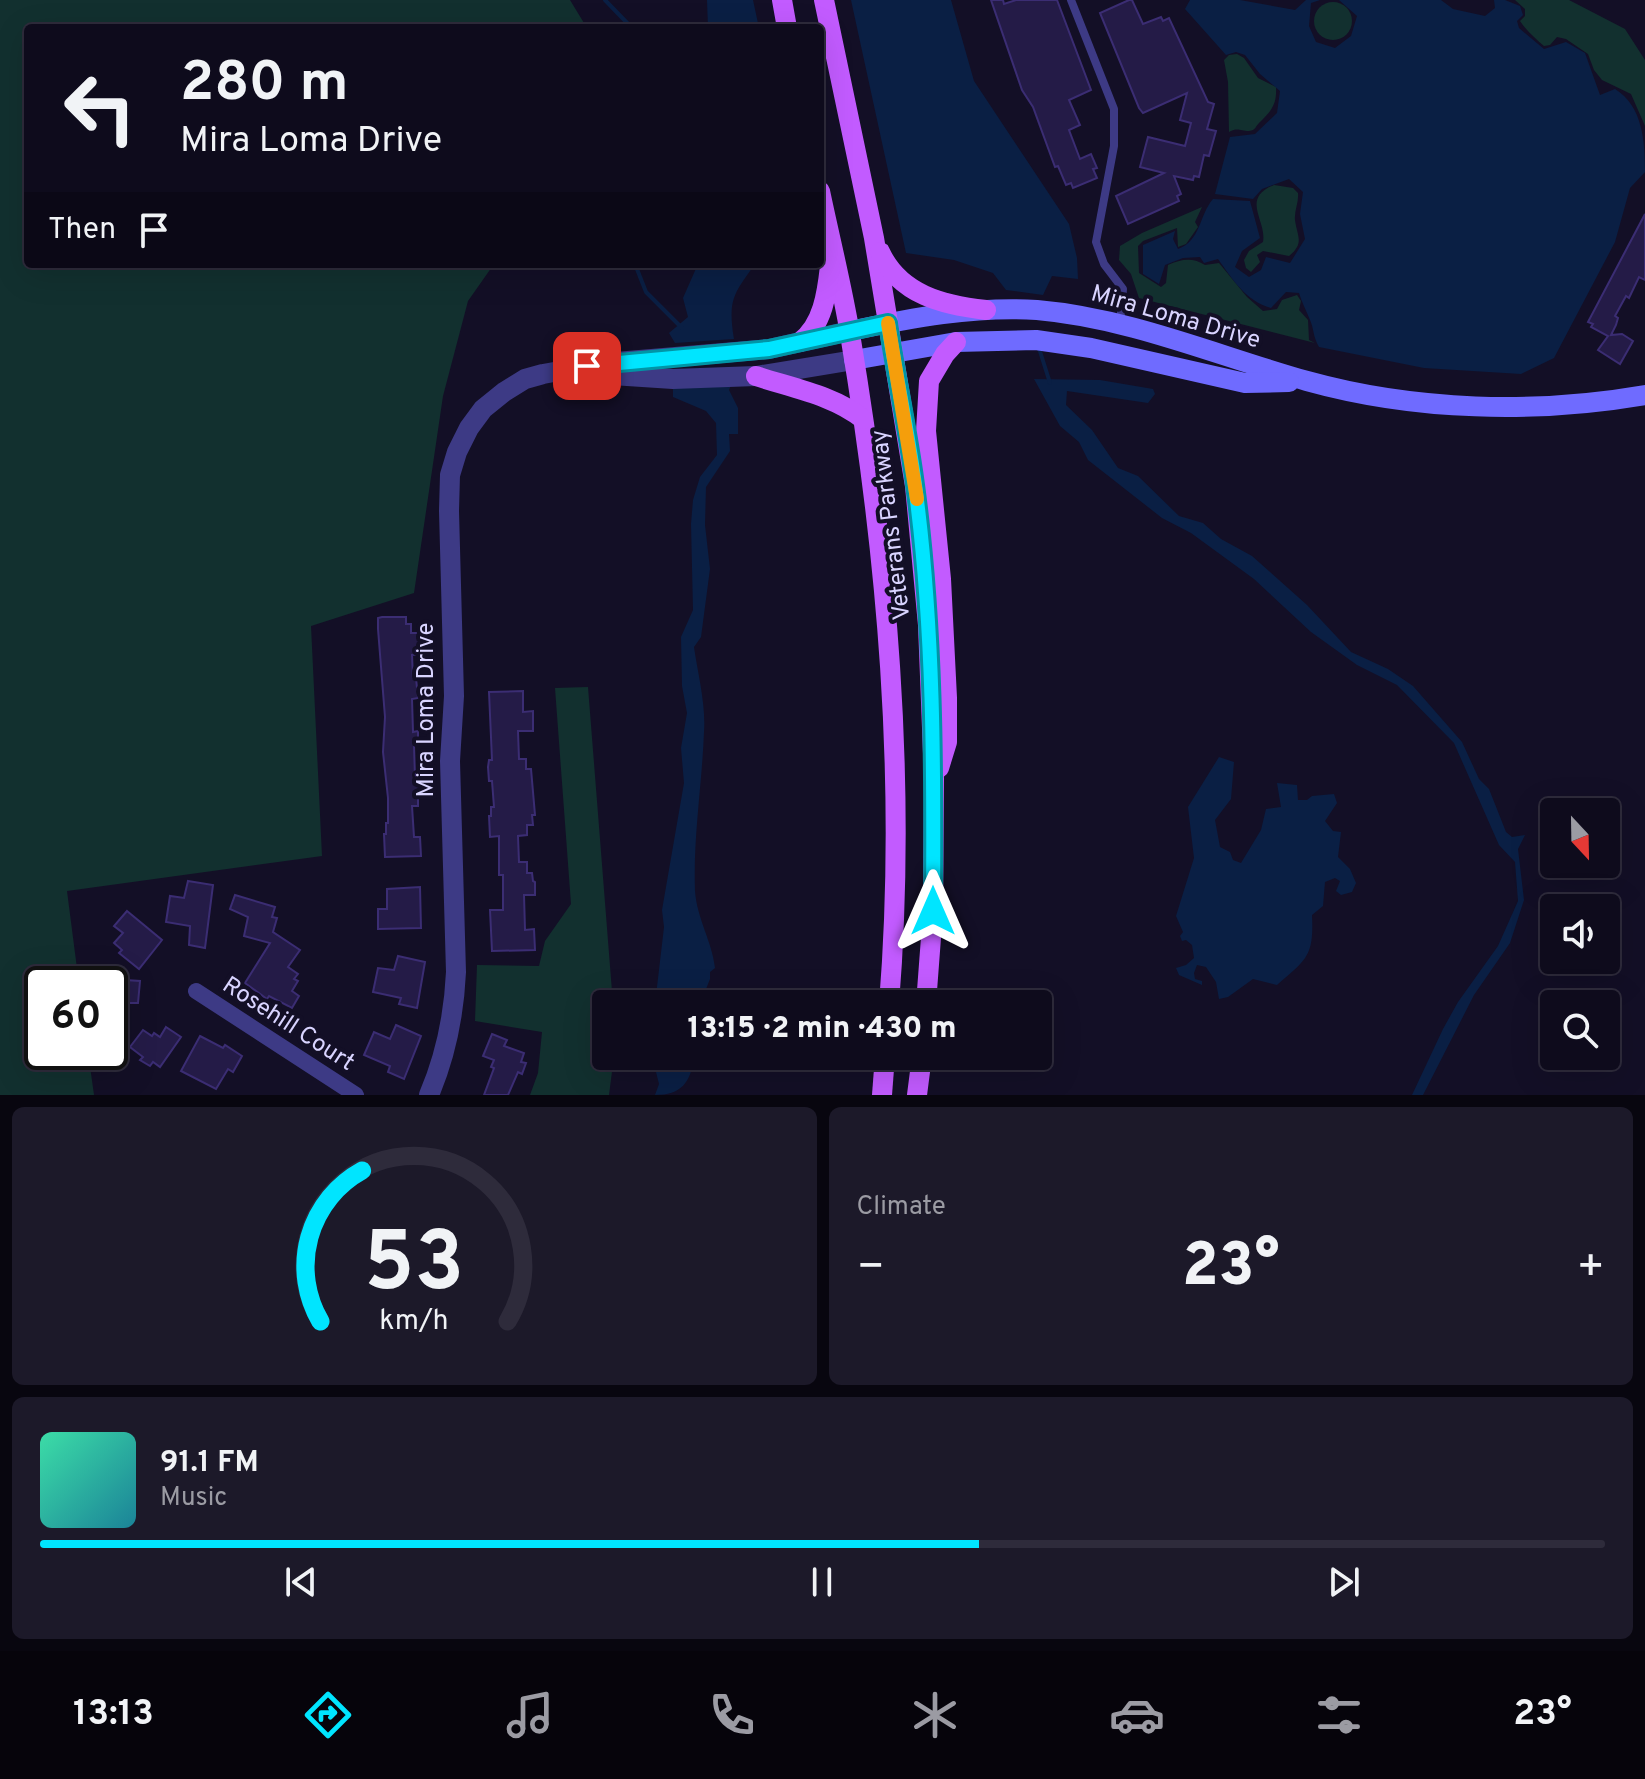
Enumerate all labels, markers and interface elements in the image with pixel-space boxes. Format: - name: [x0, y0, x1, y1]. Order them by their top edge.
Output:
- text: 280 m: [180, 50, 348, 120]
- icon: left: [48, 56, 152, 160]
- text: Mira Loma Drive: [180, 119, 442, 165]
- icon: arrive: [132, 208, 176, 252]
- text: Then: [48, 212, 116, 249]
- street label: Mira Loma Drive: [1087, 279, 1264, 356]
- pin: [553, 332, 621, 400]
- icon: arrive: [565, 344, 609, 388]
- street label: Veterans Parkway: [865, 428, 919, 622]
- street label: Mira Loma Drive: [412, 623, 442, 797]
- north arrow: [1540, 798, 1620, 878]
- map controls: [1540, 798, 1620, 1070]
- position arrow: [891, 869, 975, 953]
- button: sound: [1540, 894, 1620, 974]
- speed limit sign: 60: [24, 966, 128, 1070]
- street label: Rosehill Court: [216, 971, 360, 1079]
- button: search: [1540, 990, 1620, 1070]
- text: 13:15 · 2 min · 430 m: [687, 1011, 957, 1048]
- text: Climate: [857, 1191, 946, 1224]
- text: 53: [364, 1215, 465, 1320]
- text: 23°: [1182, 1231, 1280, 1307]
- text: −: [857, 1241, 885, 1297]
- text: +: [1577, 1241, 1605, 1297]
- text: km/h: [380, 1304, 449, 1340]
- text: 91.1 FM: [160, 1445, 259, 1482]
- text: Music: [160, 1482, 227, 1515]
- icon: previous: [279, 1560, 323, 1604]
- icon: pause: [800, 1560, 844, 1604]
- icon: next: [1322, 1560, 1366, 1604]
- icon: directions: [300, 1687, 356, 1743]
- icon: music: [502, 1687, 558, 1743]
- icon: phone: [704, 1687, 760, 1743]
- icon: climate: [907, 1687, 963, 1743]
- icon: car: [1109, 1687, 1165, 1743]
- icon: filters: [1311, 1687, 1367, 1743]
- text: 13:13: [73, 1692, 154, 1738]
- text: 23°: [1513, 1692, 1572, 1738]

